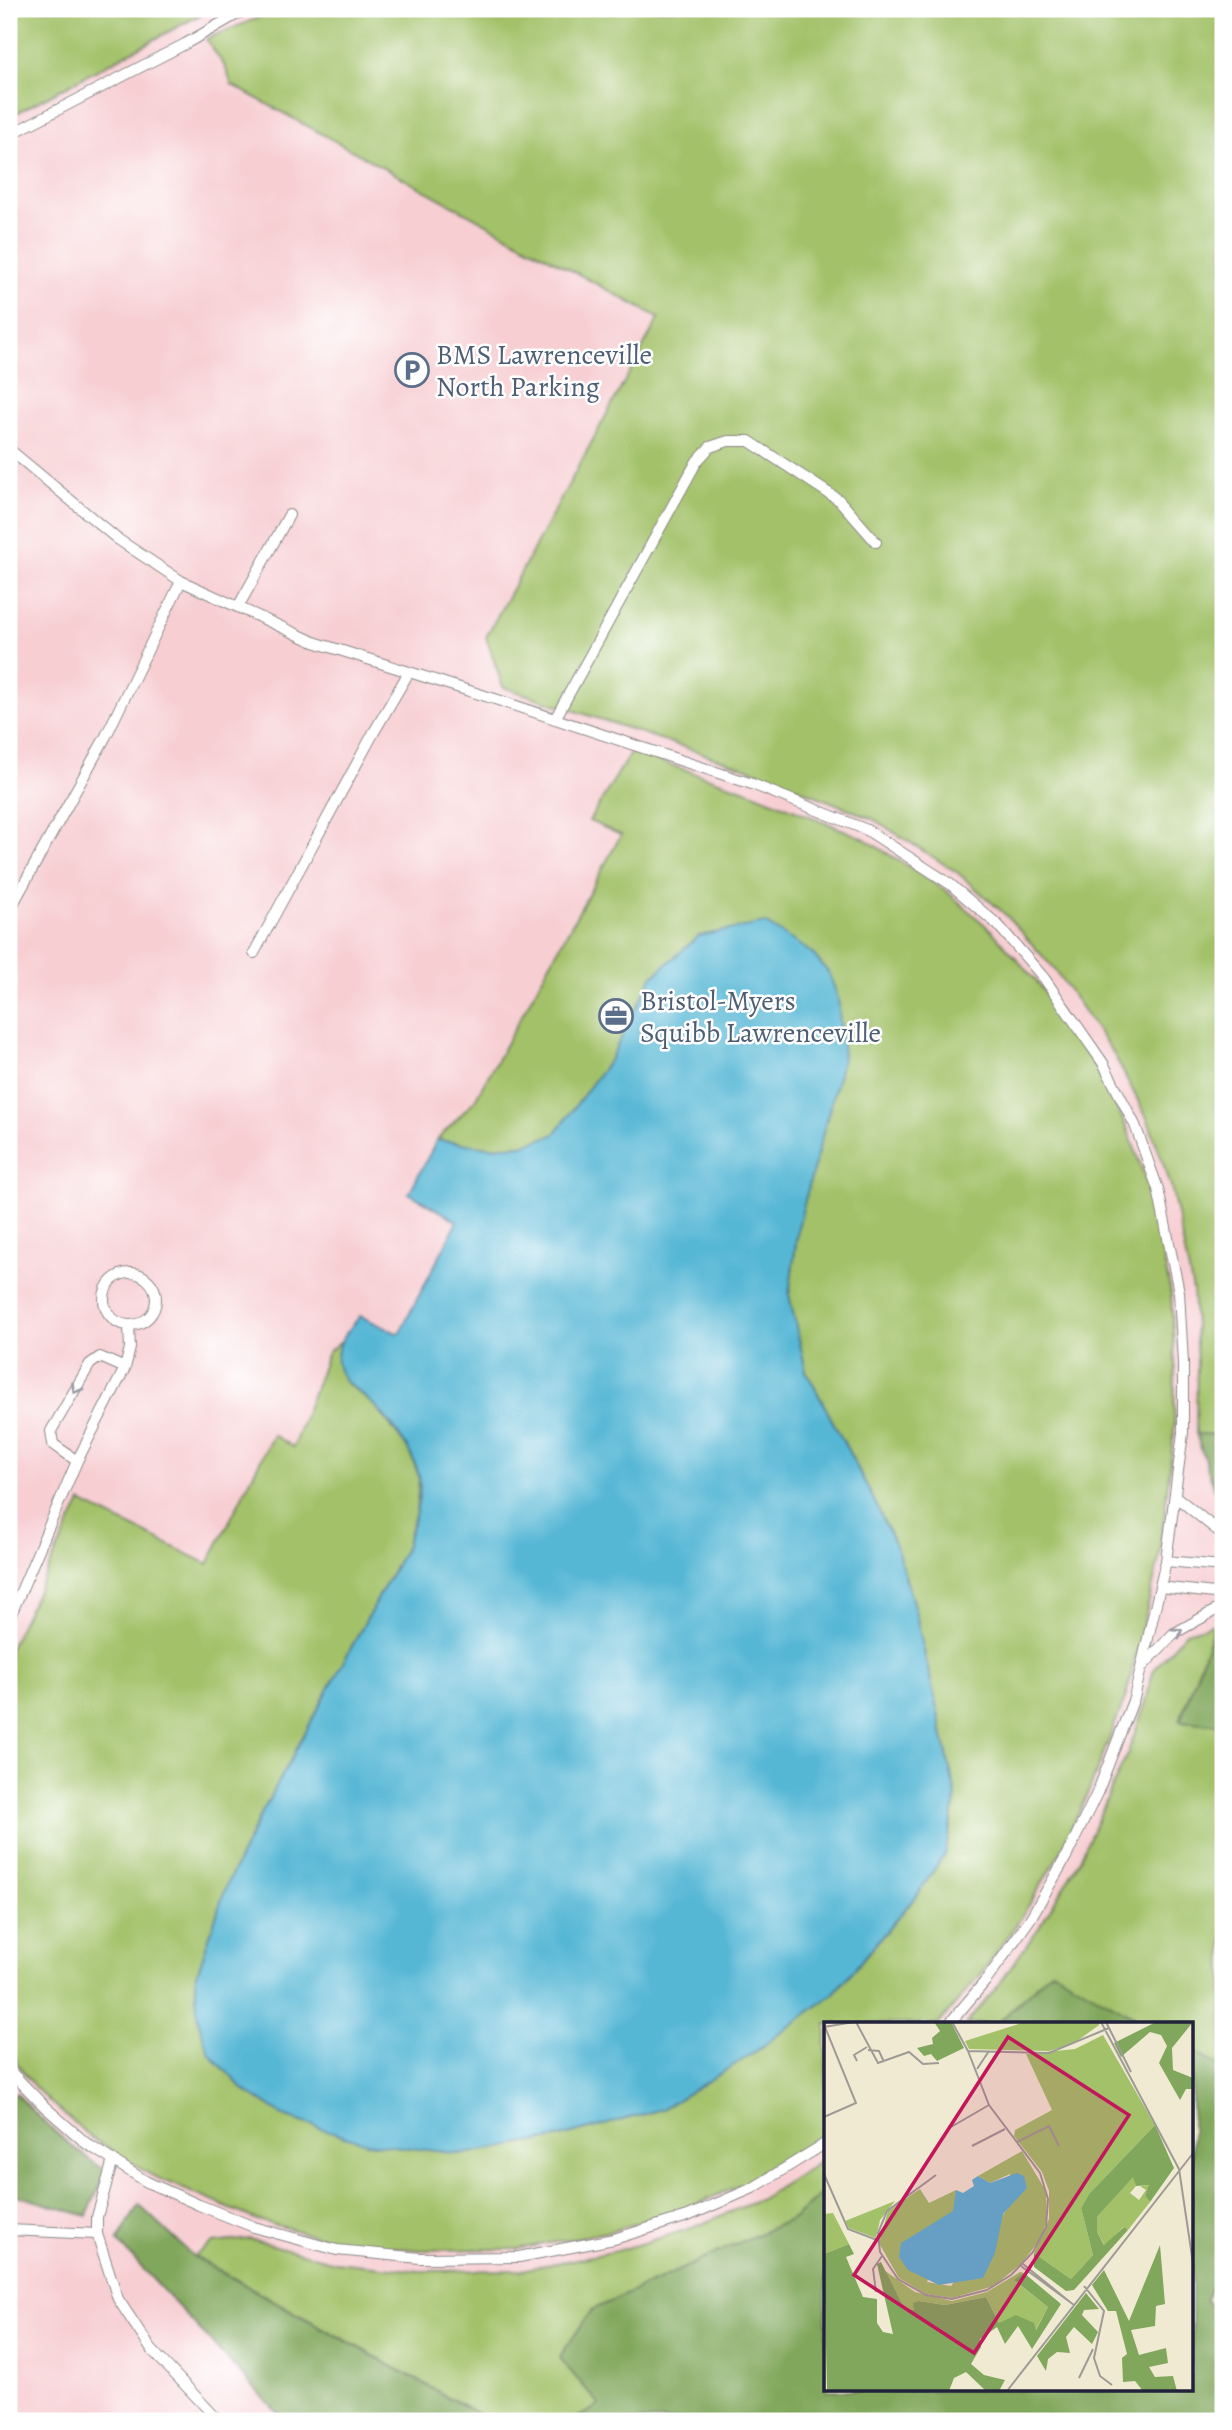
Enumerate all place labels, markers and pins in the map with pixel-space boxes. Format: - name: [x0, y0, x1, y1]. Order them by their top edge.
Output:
- place label: BMS Lawrenceville North Parking: [436, 336, 652, 406]
- parking icon: BMS Lawrenceville North Parking: [393, 351, 431, 389]
- place label: Bristol-Myers Squibb Lawrenceville: [640, 982, 881, 1052]
- office icon: Bristol-Myers Squibb Lawrenceville: [597, 997, 635, 1035]

